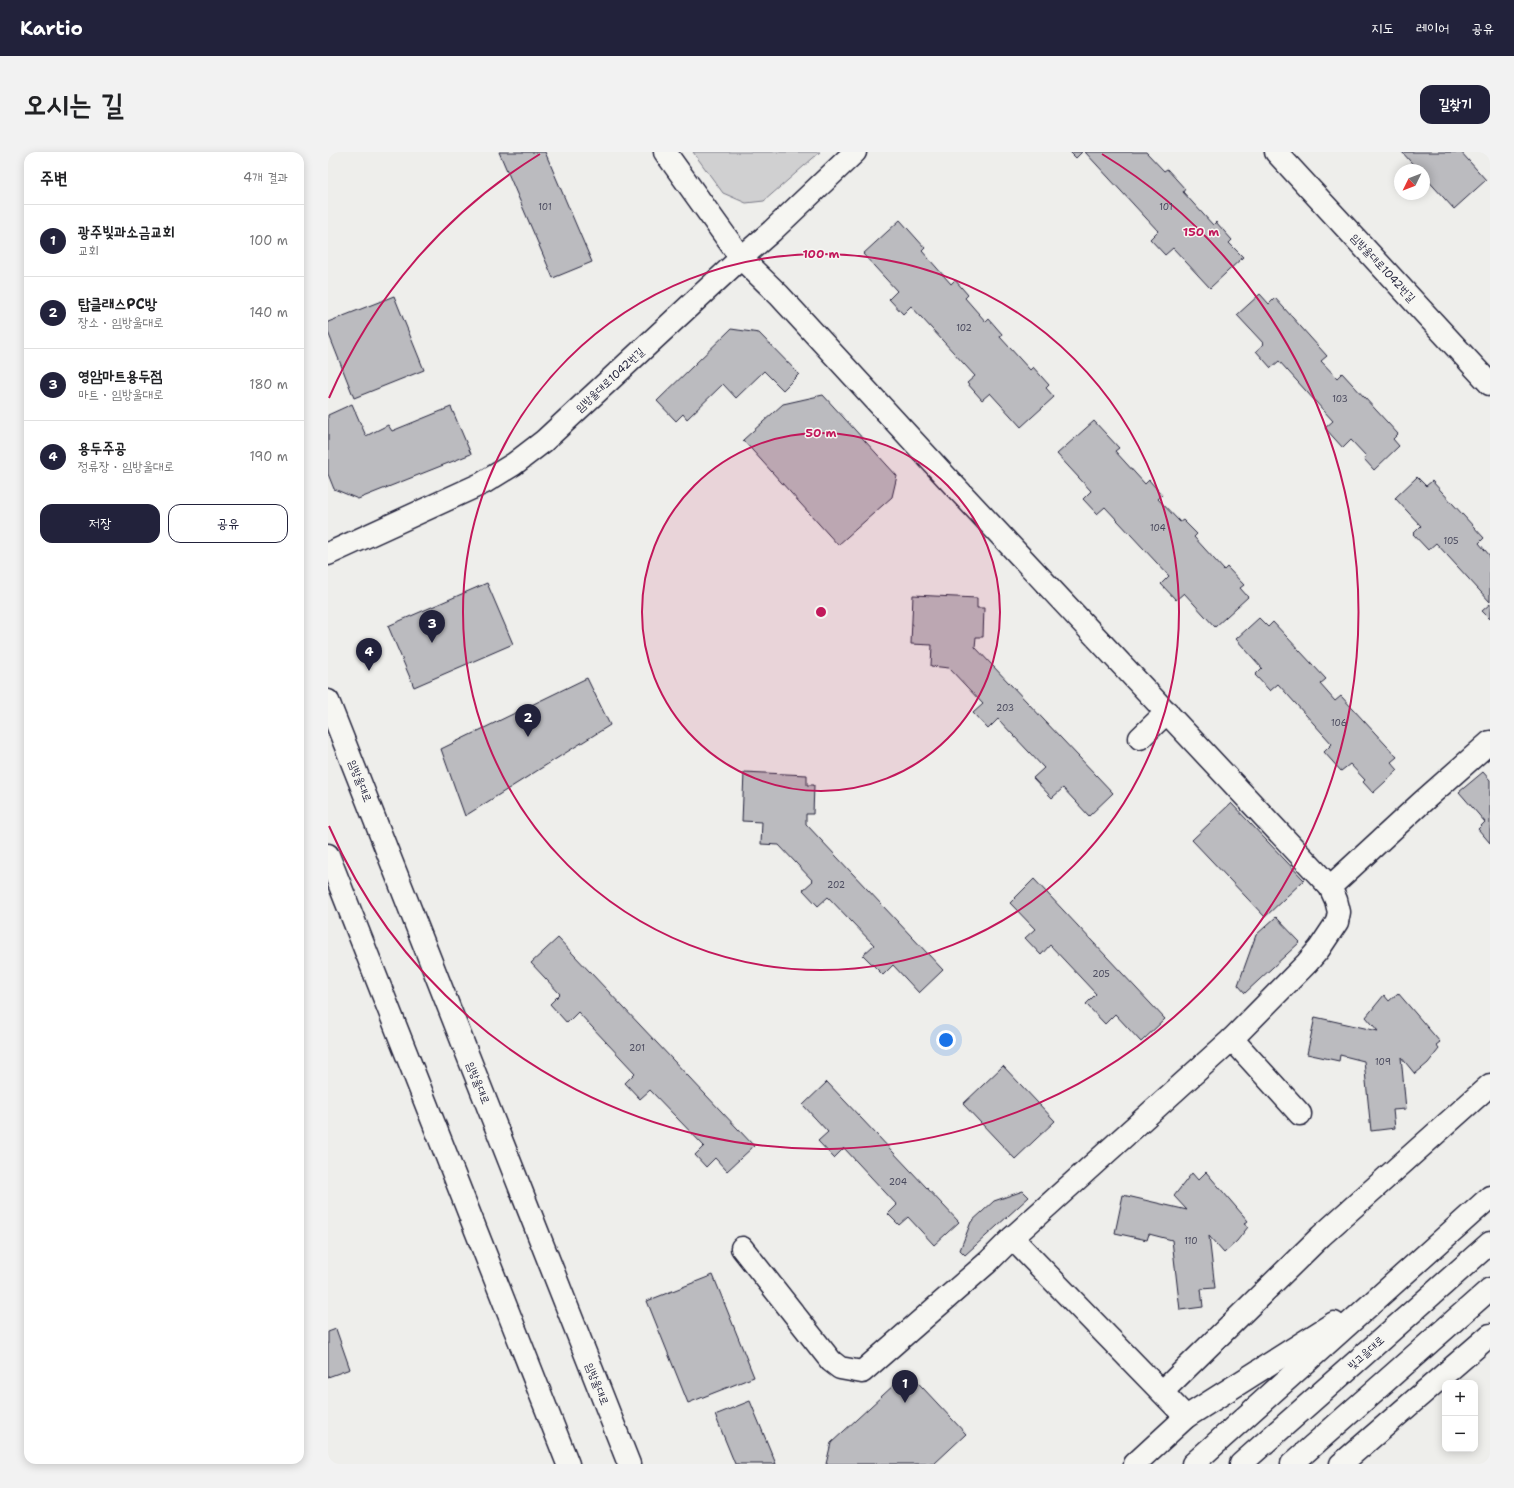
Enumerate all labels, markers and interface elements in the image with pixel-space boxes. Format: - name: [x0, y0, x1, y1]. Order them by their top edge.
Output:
- text: Kartio: [20, 16, 83, 41]
- text: 지도: [1371, 19, 1394, 37]
- text: 레이어: [1416, 19, 1449, 37]
- text: 공유: [1471, 19, 1494, 37]
- text: 오시는 길: [24, 85, 124, 123]
- button: 길찾기: [1420, 85, 1490, 124]
- north arrow: [1394, 164, 1430, 200]
- text: 주변: [40, 167, 67, 189]
- text: 4개 결과: [243, 169, 288, 186]
- house number: 101: [538, 201, 552, 213]
- house number: 101: [1159, 201, 1173, 213]
- text: 광주빛과소금교회: [78, 222, 175, 242]
- text: 150 m: [1183, 224, 1219, 240]
- street label: 임방울대로1042번길: [1347, 231, 1419, 305]
- text: 1: [50, 232, 56, 249]
- text: 100 m: [249, 232, 288, 249]
- text: 교회: [78, 242, 99, 259]
- text: 100 m: [803, 246, 840, 262]
- text: 탑클래스PC방: [78, 294, 157, 314]
- text: 2: [48, 304, 58, 321]
- text: 140 m: [249, 304, 288, 321]
- text: 장소 · 임방울대로: [78, 314, 164, 331]
- house number: 102: [956, 322, 972, 334]
- street label: 임방울대로1042번길: [573, 344, 647, 416]
- text: 영암마트용두점: [78, 366, 163, 386]
- text: 3: [48, 376, 58, 393]
- text: 180 m: [249, 376, 288, 393]
- text: 마트 · 임방울대로: [78, 386, 164, 403]
- house number: 103: [1332, 393, 1348, 405]
- text: 50 m: [806, 425, 837, 441]
- text: 용두주공: [78, 438, 126, 458]
- text: 4: [48, 448, 58, 465]
- text: 190 m: [249, 448, 288, 465]
- text: 정류장 · 임방울대로: [78, 458, 174, 475]
- button: 저장: [40, 504, 160, 543]
- button: 공유: [168, 504, 288, 543]
- house number: 104: [1150, 522, 1166, 534]
- house number: 105: [1443, 535, 1459, 547]
- centre of rings: [814, 605, 828, 619]
- pin: 3: [419, 610, 445, 643]
- pin: 4: [356, 638, 382, 671]
- house number: 203: [996, 702, 1014, 714]
- pin: 2: [515, 704, 541, 737]
- house number: 106: [1331, 717, 1347, 729]
- street label: 임방울대로: [345, 758, 375, 804]
- house number: 202: [827, 879, 845, 891]
- house number: 205: [1092, 968, 1110, 980]
- your location: [936, 1030, 956, 1050]
- house number: 201: [629, 1042, 645, 1054]
- house number: 109: [1375, 1056, 1391, 1068]
- street label: 임방울대로: [463, 1060, 493, 1106]
- house number: 204: [889, 1176, 907, 1188]
- house number: 110: [1184, 1235, 1198, 1247]
- street label: 빛고을대로: [1345, 1333, 1388, 1373]
- street label: 임방울대로: [582, 1361, 612, 1407]
- pin: 1: [892, 1370, 918, 1403]
- map controls: [1442, 1380, 1478, 1452]
- button: +: [1442, 1380, 1478, 1416]
- button: −: [1442, 1416, 1478, 1452]

